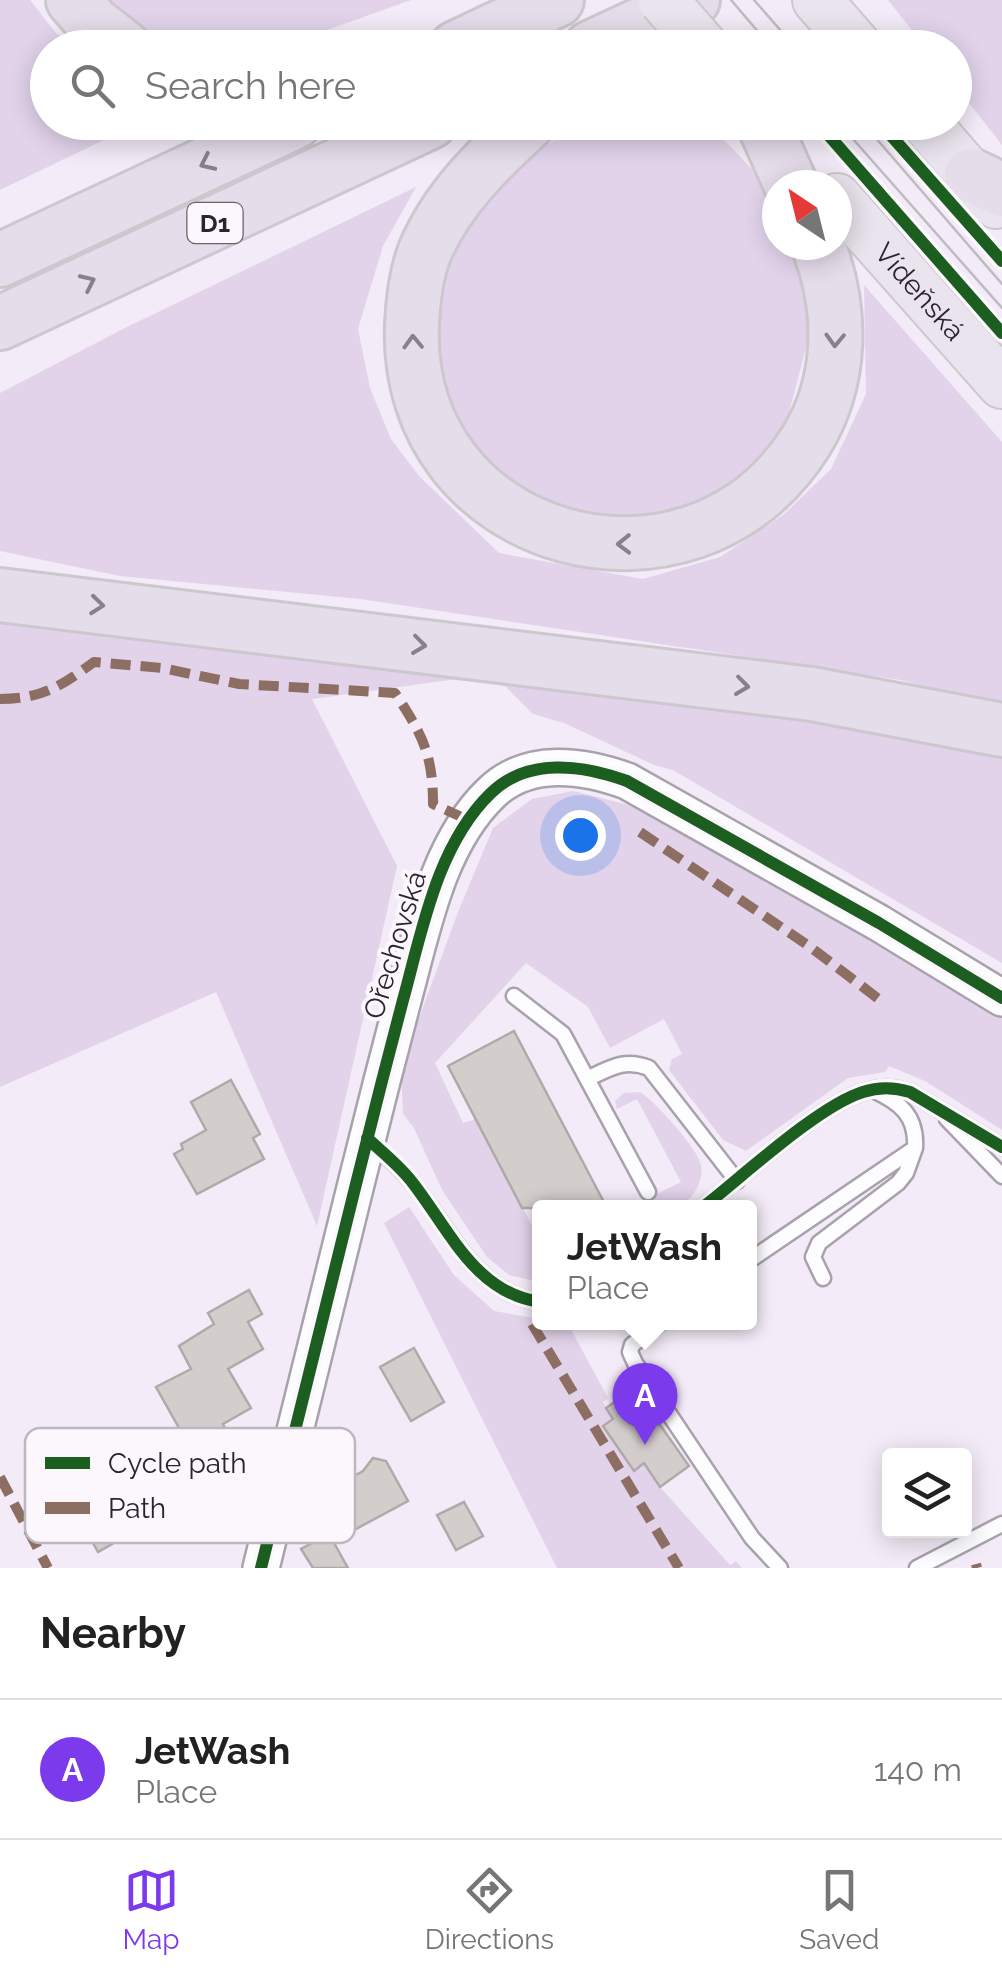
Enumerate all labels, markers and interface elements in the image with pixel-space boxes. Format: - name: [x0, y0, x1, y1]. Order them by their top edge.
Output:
- search box: [30, 30, 972, 140]
- icon: search: [65, 58, 120, 113]
- text: Search here: [145, 63, 356, 108]
- one-way arrow: [199, 151, 217, 171]
- north arrow: [762, 170, 852, 260]
- road number: D1: [188, 203, 242, 243]
- street label: Vídeňská: [868, 236, 972, 347]
- one-way arrow: [78, 275, 96, 295]
- one-way arrow: [825, 332, 846, 348]
- one-way arrow: [402, 334, 423, 350]
- one-way arrow: [616, 533, 632, 555]
- one-way arrow: [89, 594, 105, 615]
- one-way arrow: [412, 634, 428, 655]
- one-way arrow: [734, 674, 750, 695]
- your location: [555, 810, 606, 861]
- street label: Ořechovská: [357, 867, 433, 1023]
- popup: [532, 1200, 757, 1330]
- text: JetWash: [567, 1224, 722, 1269]
- text: Place: [567, 1269, 649, 1306]
- pin: A: [612, 1362, 678, 1445]
- legend: [25, 1428, 355, 1543]
- text: Cycle path: [108, 1447, 247, 1480]
- map controls: [882, 1448, 972, 1538]
- button: layers: [882, 1448, 972, 1538]
- text: Path: [108, 1492, 166, 1525]
- text: Nearby: [40, 1609, 186, 1658]
- text: JetWash: [135, 1728, 290, 1773]
- text: A: [62, 1751, 83, 1788]
- text: 140 m: [874, 1751, 962, 1788]
- text: Place: [135, 1773, 217, 1810]
- tab: Map: [123, 1863, 180, 1956]
- tab: Directions: [425, 1863, 554, 1956]
- tab: Saved: [799, 1863, 879, 1956]

